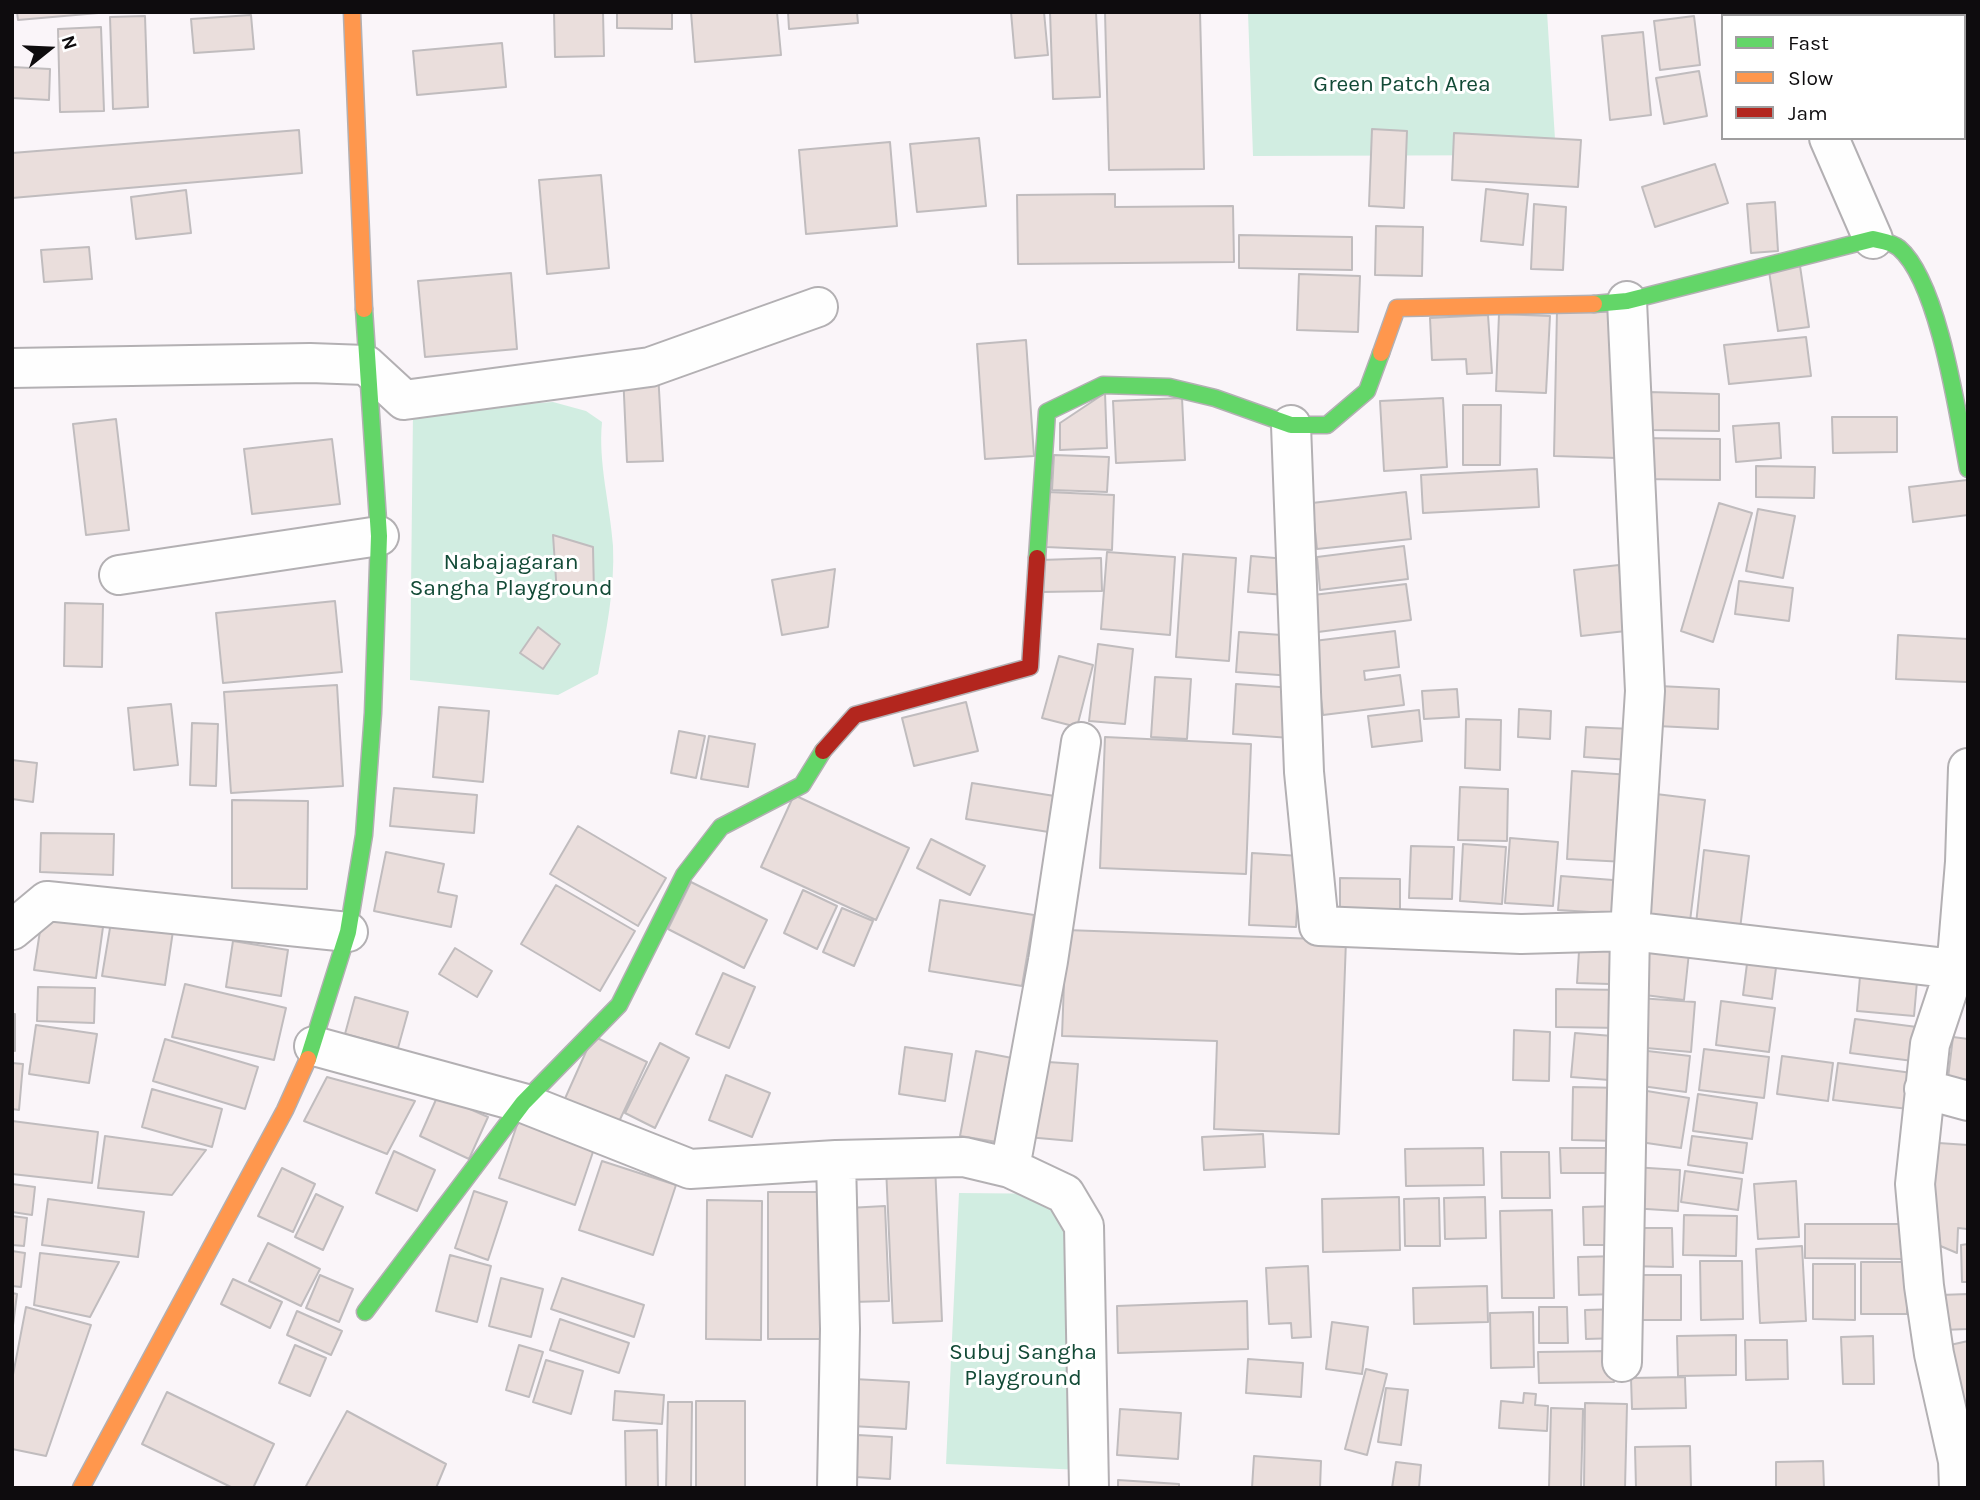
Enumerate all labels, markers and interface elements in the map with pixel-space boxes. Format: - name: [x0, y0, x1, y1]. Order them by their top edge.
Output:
- north arrow: [14, 14, 84, 84]
- legend: [1721, 14, 1966, 140]
- text: Fast: [1788, 31, 1829, 55]
- text: N: [56, 33, 82, 52]
- text: Slow: [1788, 66, 1833, 90]
- park label: Green Patch Area: [1313, 70, 1491, 98]
- text: Jam: [1788, 101, 1828, 125]
- park label: Nabajagaran Sangha Playground: [409, 548, 613, 602]
- park label: Subuj Sangha Playground: [949, 1338, 1097, 1392]

